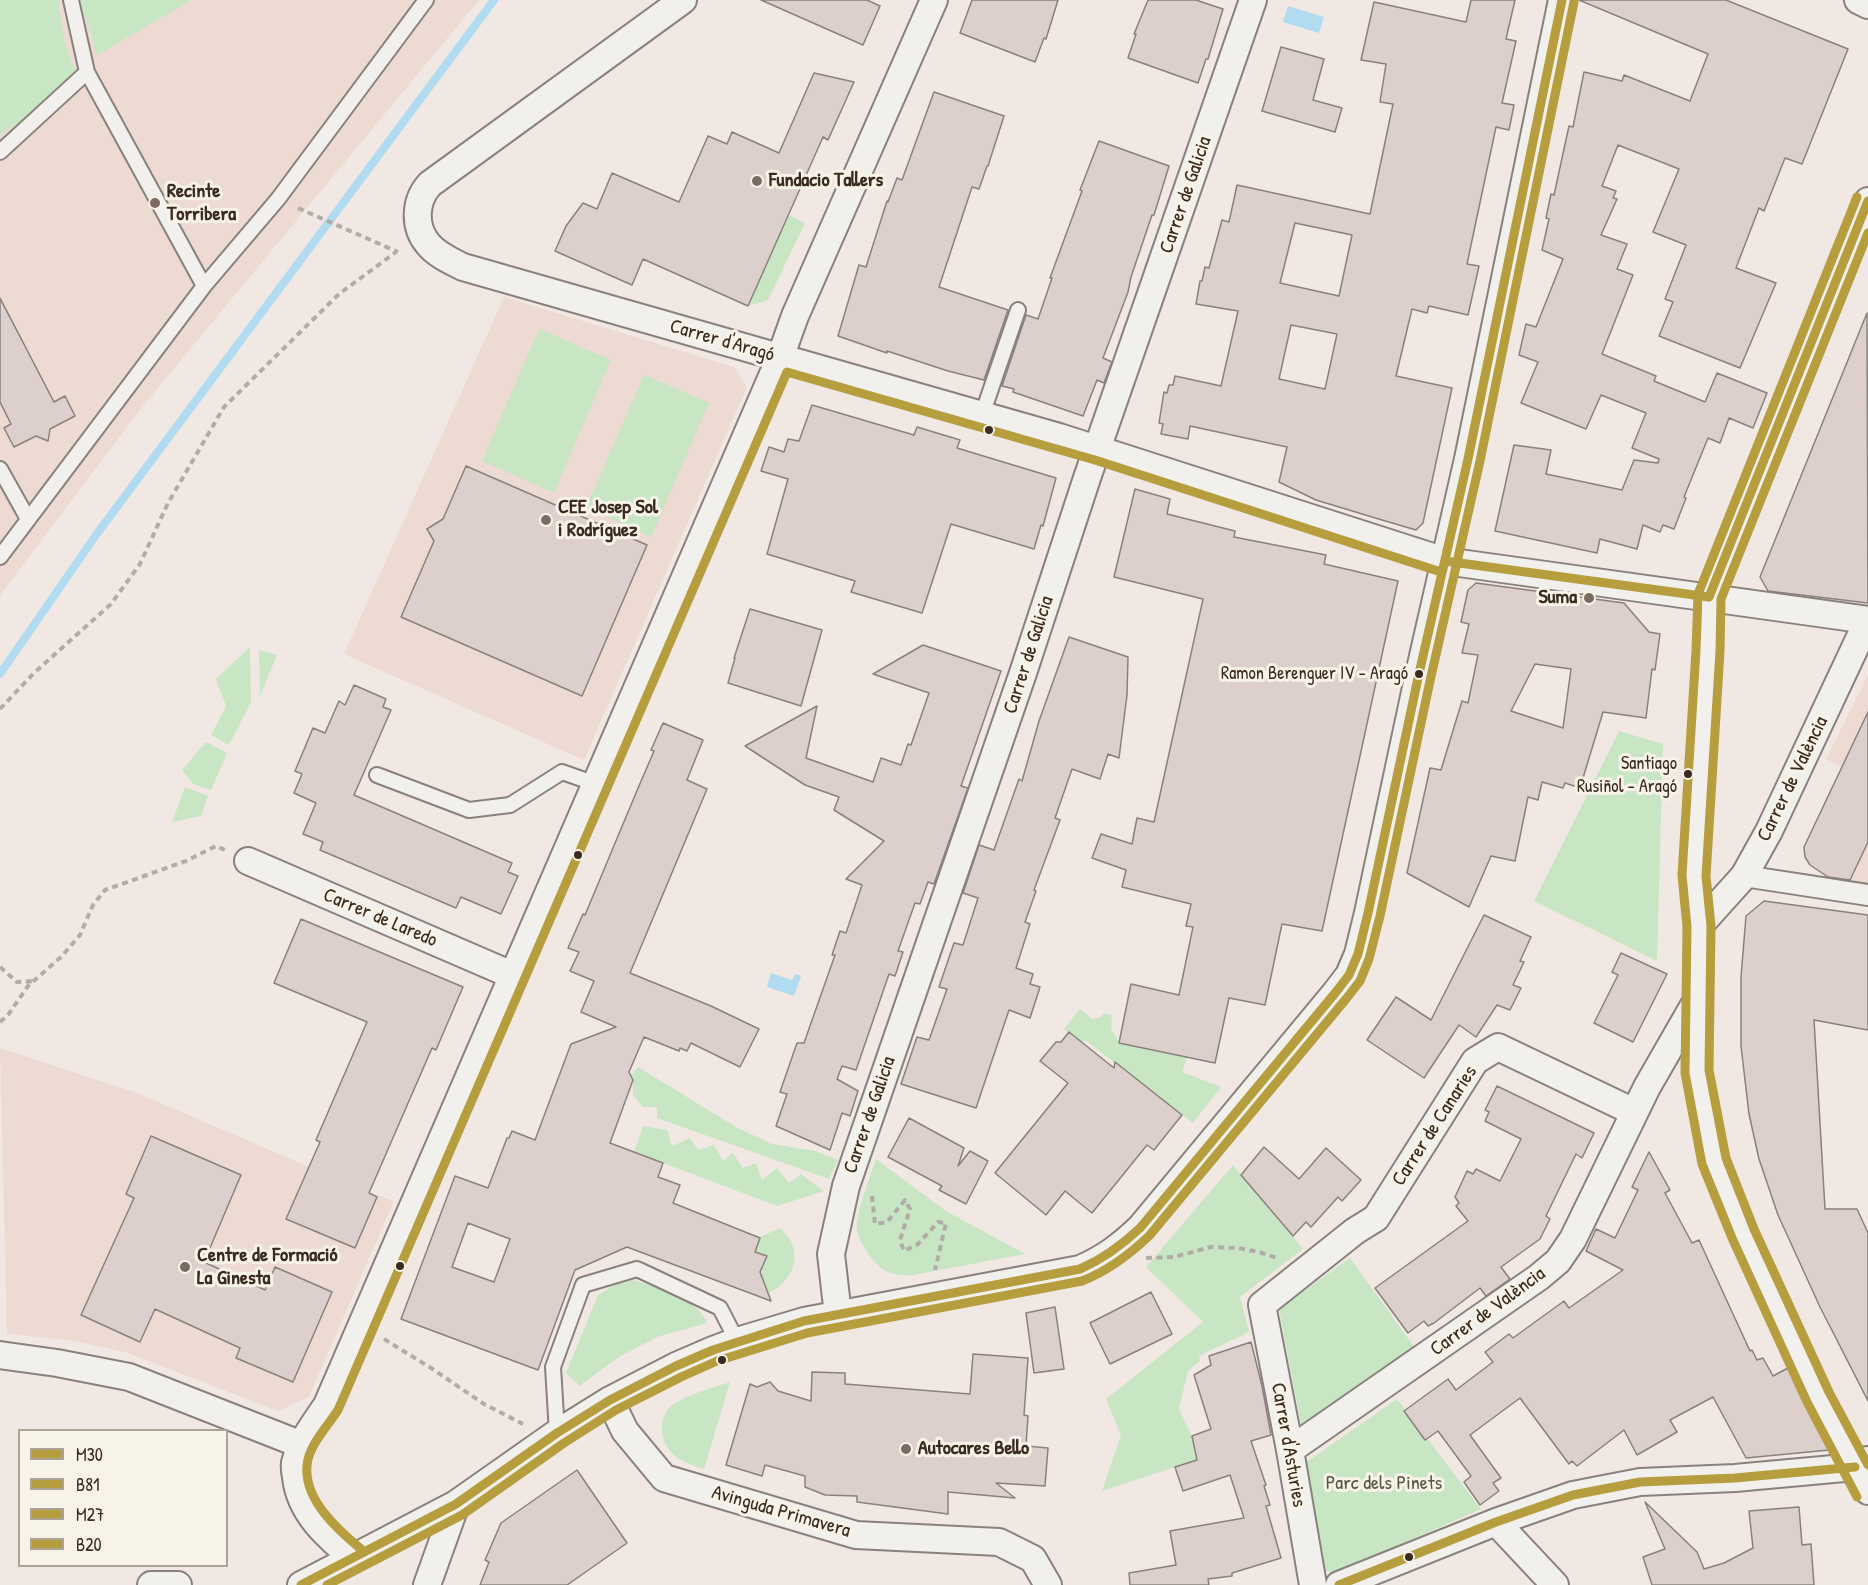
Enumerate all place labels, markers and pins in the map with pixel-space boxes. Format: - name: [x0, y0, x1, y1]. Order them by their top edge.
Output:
- place label: Fundacio Tallers: [769, 169, 883, 193]
- marker: Fundacio Tallers: [750, 174, 764, 188]
- place label: Recinte Torribera: [167, 180, 236, 227]
- marker: Recinte Torribera: [148, 196, 162, 210]
- unlabelled marker: [983, 424, 995, 436]
- place label: CEE Josep Sol i Rodríguez: [558, 496, 658, 543]
- marker: CEE Josep Sol i Rodríguez: [539, 513, 553, 527]
- place label: Suma: [1538, 586, 1577, 610]
- marker: Suma: [1582, 591, 1596, 605]
- place label: Ramon Berenguer IV - Aragó: [1221, 663, 1408, 685]
- marker: Ramon Berenguer IV - Aragó: [1413, 668, 1425, 680]
- place label: Santiago Rusiñol - Aragó: [1577, 753, 1677, 795]
- marker: Santiago Rusiñol - Aragó: [1682, 768, 1694, 780]
- unlabelled marker: [572, 849, 584, 861]
- place label: Centre de Formació La Ginesta: [197, 1244, 337, 1291]
- marker: Centre de Formació La Ginesta: [178, 1260, 192, 1274]
- unlabelled marker: [394, 1260, 406, 1272]
- unlabelled marker: [716, 1354, 728, 1366]
- place label: Autocares Bello: [918, 1437, 1029, 1461]
- marker: Autocares Bello: [899, 1442, 913, 1456]
- unlabelled marker: [1403, 1551, 1415, 1563]

